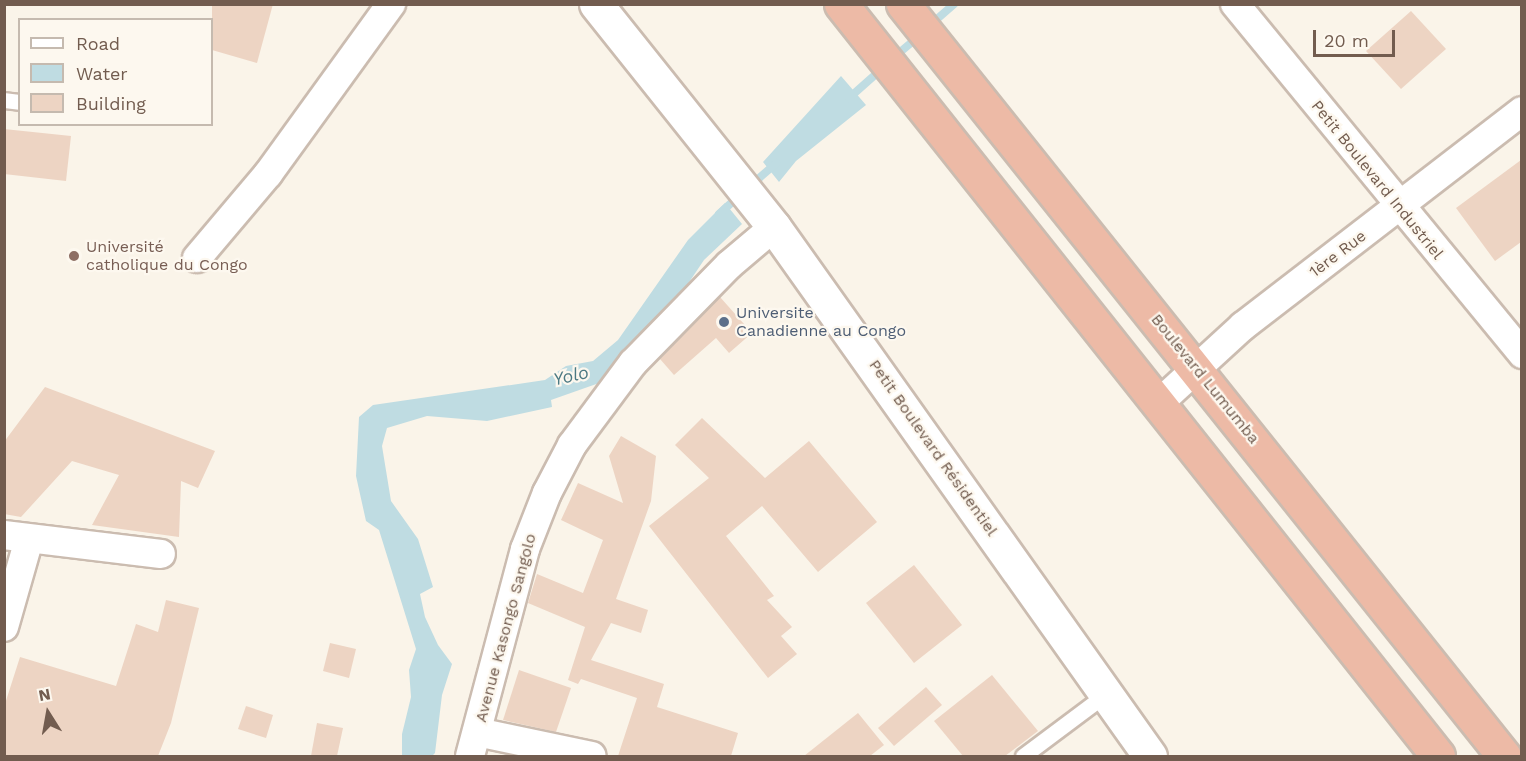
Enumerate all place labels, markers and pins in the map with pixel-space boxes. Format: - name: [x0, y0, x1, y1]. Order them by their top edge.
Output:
- place label: Université catholique du Congo: [86, 237, 248, 275]
- marker: Université catholique du Congo: [67, 249, 81, 263]
- place label: Universite Canadienne au Congo: [736, 303, 906, 341]
- marker: Universite Canadienne au Congo: [717, 315, 731, 329]

